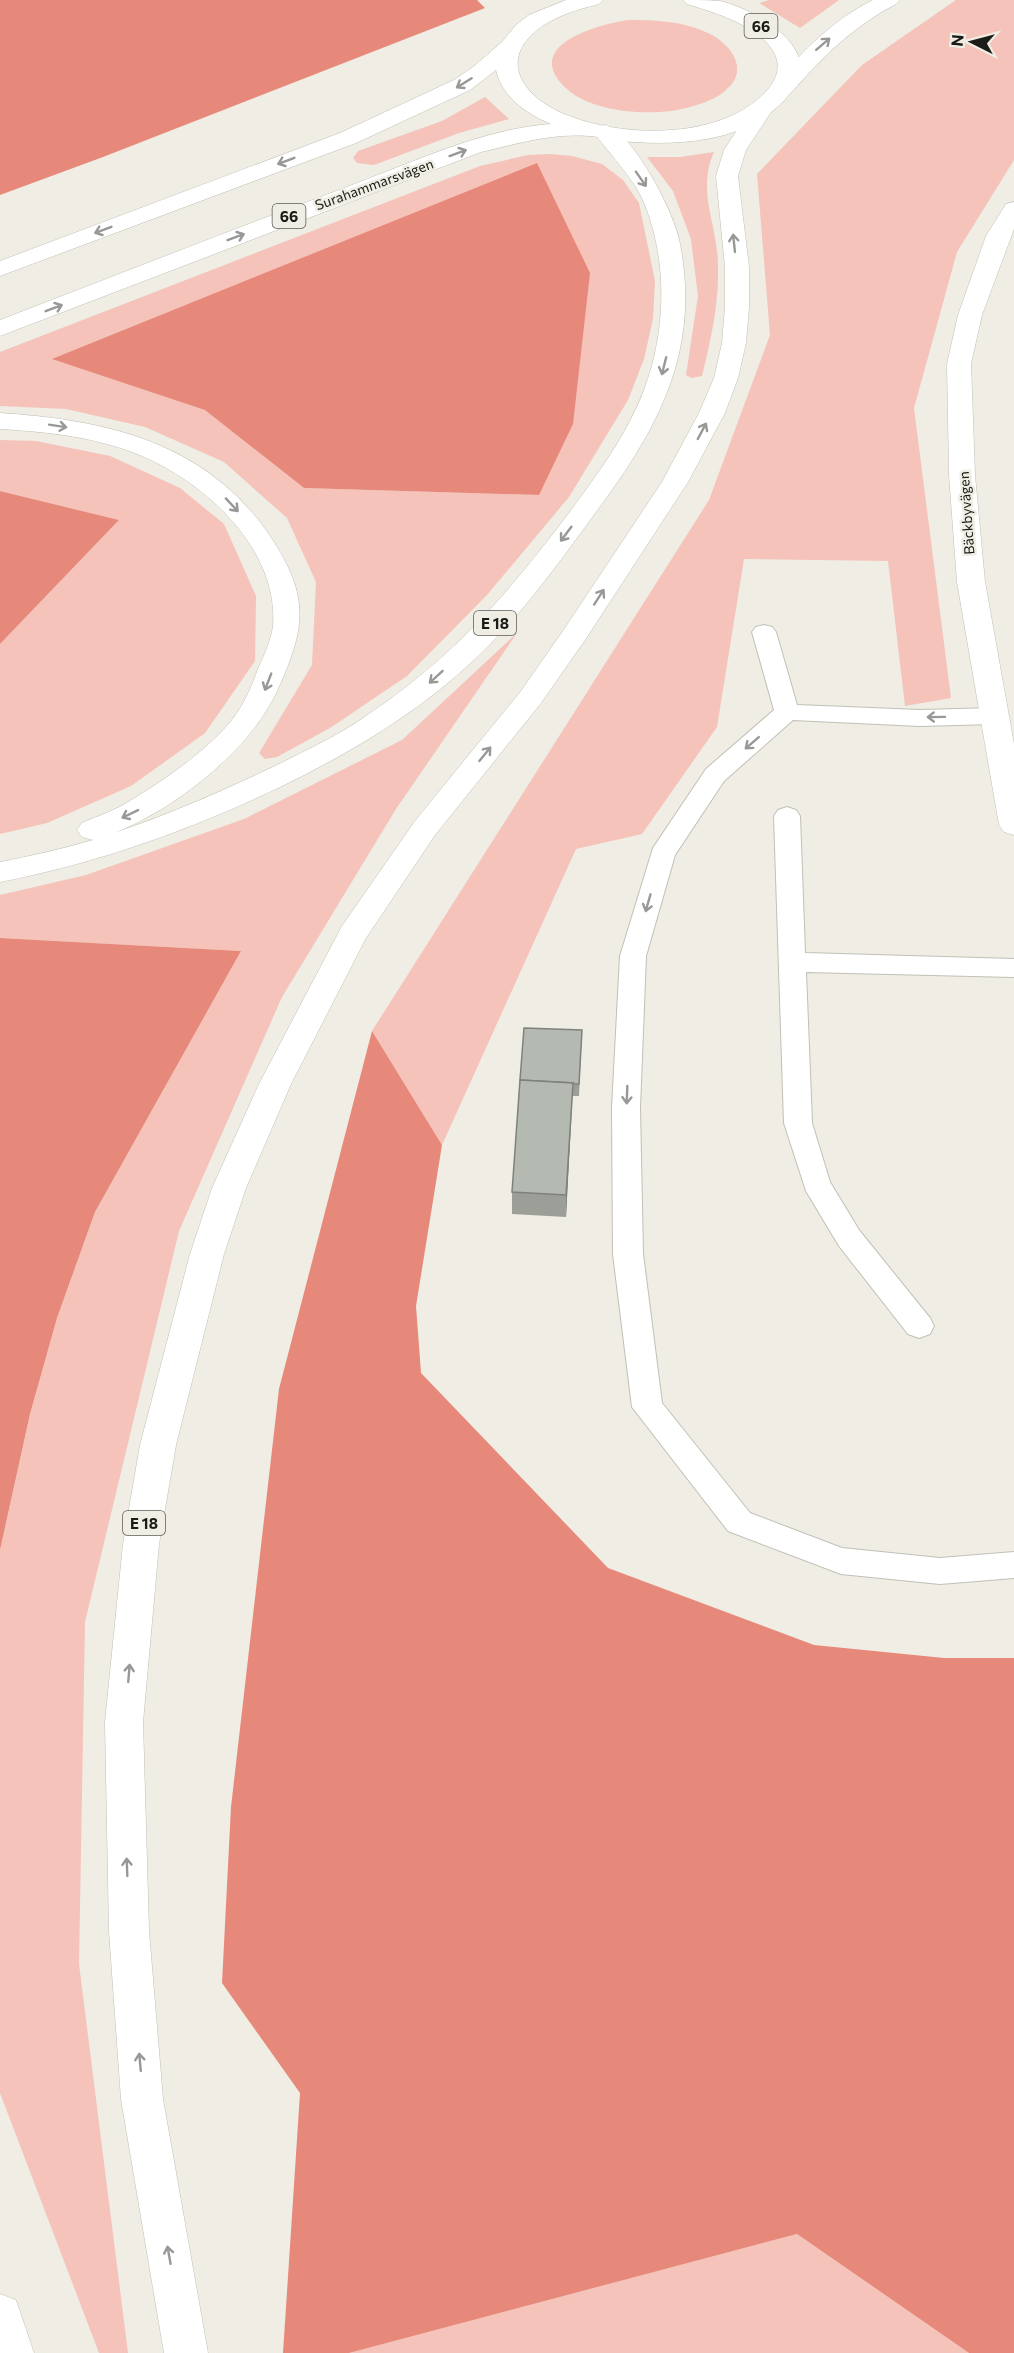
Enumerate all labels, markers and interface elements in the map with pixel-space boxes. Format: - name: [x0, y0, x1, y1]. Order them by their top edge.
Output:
- north arrow: [942, 12, 1002, 72]
- road number: 66: [744, 14, 777, 38]
- text: N: [947, 33, 967, 47]
- one-way arrow: [815, 37, 830, 51]
- one-way arrow: [456, 78, 473, 90]
- one-way arrow: [448, 147, 467, 158]
- street label: Surahammarsvägen: [313, 155, 435, 213]
- one-way arrow: [277, 157, 296, 168]
- one-way arrow: [635, 170, 647, 186]
- road number: 66: [272, 204, 306, 228]
- one-way arrow: [94, 225, 113, 236]
- one-way arrow: [226, 230, 245, 241]
- one-way arrow: [729, 233, 740, 253]
- one-way arrow: [45, 301, 63, 312]
- one-way arrow: [657, 356, 669, 375]
- one-way arrow: [48, 421, 68, 432]
- one-way arrow: [697, 423, 708, 441]
- street label: Bäckbyvägen: [955, 471, 977, 555]
- one-way arrow: [225, 498, 240, 513]
- one-way arrow: [560, 525, 573, 541]
- one-way arrow: [594, 589, 606, 606]
- road number: E 18: [474, 611, 516, 635]
- one-way arrow: [428, 670, 443, 684]
- one-way arrow: [262, 673, 273, 691]
- one-way arrow: [926, 711, 946, 723]
- one-way arrow: [744, 736, 760, 749]
- one-way arrow: [478, 747, 491, 763]
- one-way arrow: [121, 808, 139, 820]
- one-way arrow: [642, 893, 653, 912]
- one-way arrow: [621, 1085, 632, 1105]
- road number: E 18: [123, 1511, 165, 1535]
- one-way arrow: [123, 1663, 134, 1683]
- one-way arrow: [122, 1858, 133, 1878]
- one-way arrow: [134, 2053, 145, 2072]
- one-way arrow: [163, 2245, 174, 2265]

